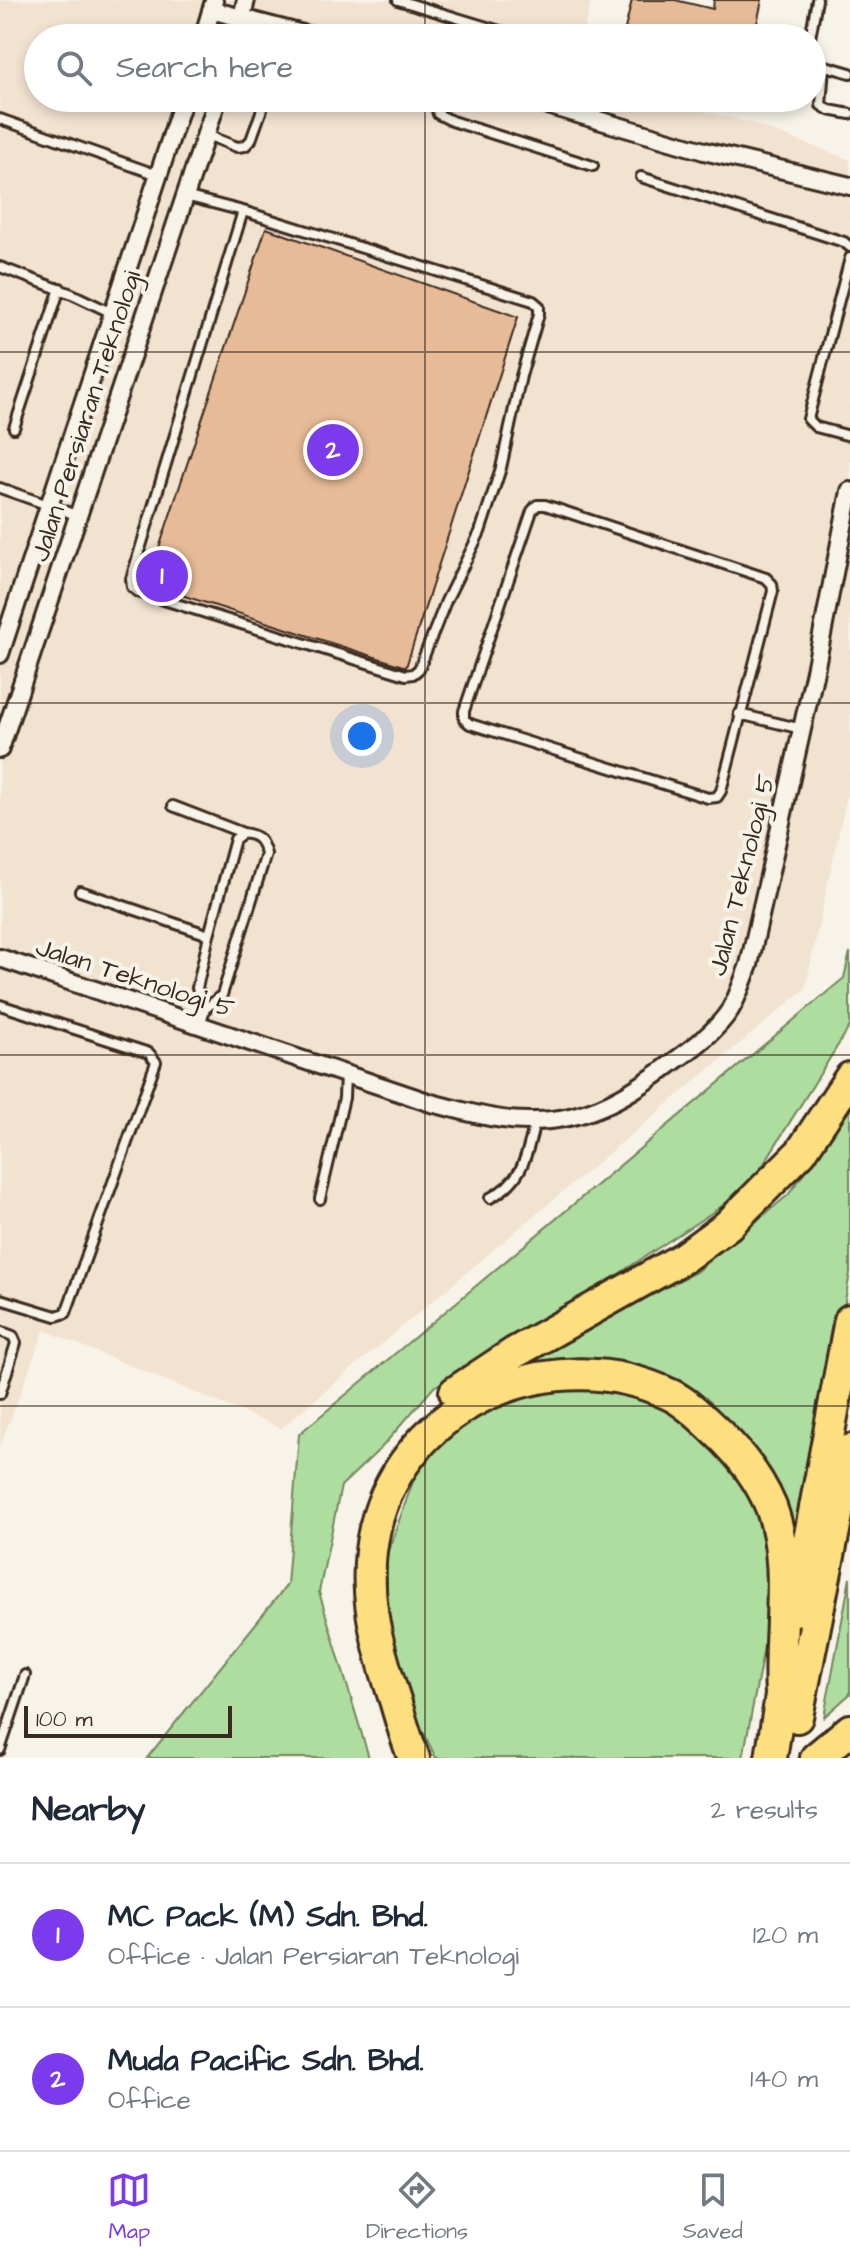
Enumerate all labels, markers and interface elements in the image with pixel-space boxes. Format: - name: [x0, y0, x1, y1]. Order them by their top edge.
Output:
- search box: [24, 24, 826, 112]
- icon: search: [52, 46, 96, 90]
- text: Search here: [116, 47, 293, 89]
- street label: Jalan Persiaran Teknologi: [22, 266, 152, 567]
- pin: 2: [307, 420, 359, 480]
- pin: 1: [136, 546, 188, 606]
- your location: [342, 716, 382, 756]
- street label: Jalan Teknologi 5: [700, 770, 786, 980]
- street label: Jalan Teknologi 5: [31, 929, 239, 1029]
- scale bar: [24, 1702, 232, 1738]
- text: 100 m: [36, 1704, 93, 1735]
- text: Nearby: [32, 1786, 146, 1834]
- text: 2 results: [710, 1792, 818, 1828]
- text: MC Pack (M) Sdn. Bhd.: [108, 1896, 428, 1938]
- text: 1: [56, 1917, 60, 1953]
- text: 120 m: [753, 1917, 818, 1953]
- text: Office · Jalan Persiaran Teknologi: [108, 1938, 519, 1974]
- text: Muda Pacific Sdn. Bhd.: [108, 2040, 424, 2082]
- text: 2: [51, 2061, 65, 2097]
- text: 140 m: [750, 2061, 818, 2097]
- text: Office: [108, 2082, 191, 2118]
- tab: Map: [107, 2168, 151, 2247]
- tab: Directions: [366, 2168, 468, 2247]
- tab: Saved: [683, 2168, 743, 2247]

